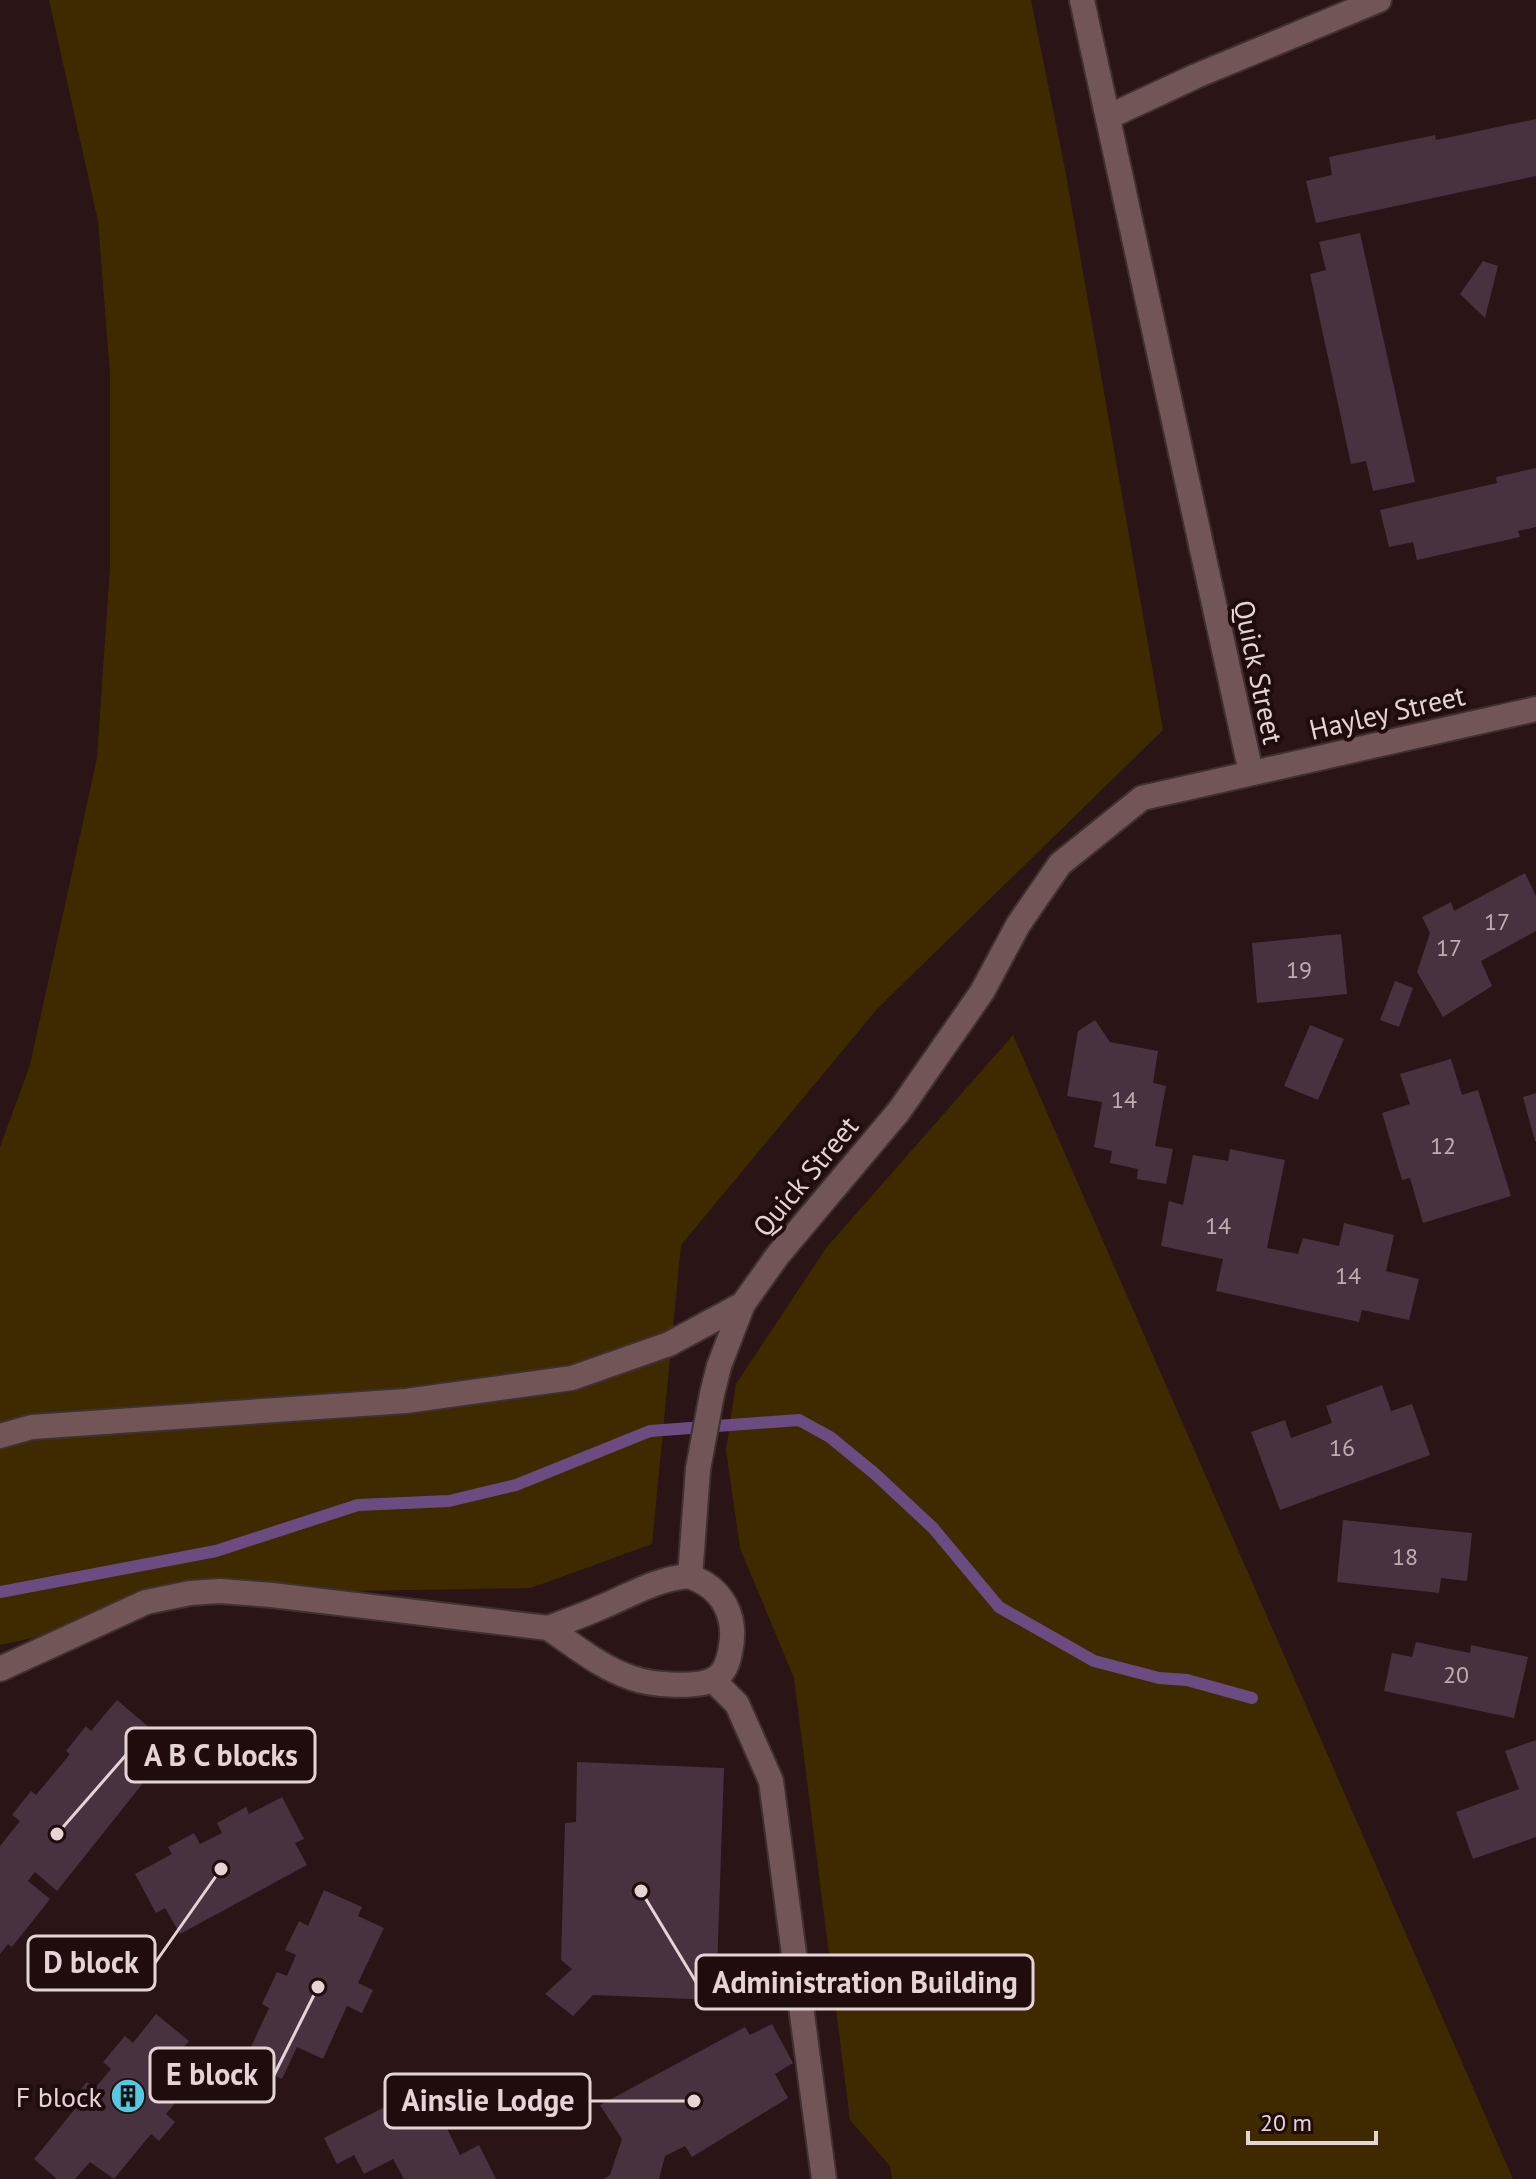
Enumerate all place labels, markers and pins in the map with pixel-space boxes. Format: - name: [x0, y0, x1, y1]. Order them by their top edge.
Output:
- callout: A B C blocks: [126, 1728, 315, 1782]
- callout: D block: [28, 1936, 155, 1990]
- callout: Administration Building: [696, 1955, 1033, 2009]
- callout: E block: [150, 2048, 274, 2102]
- callout: Ainslie Lodge: [385, 2074, 590, 2128]
- building icon: F block: [109, 2077, 147, 2115]
- place label: F block: [16, 2078, 103, 2115]

